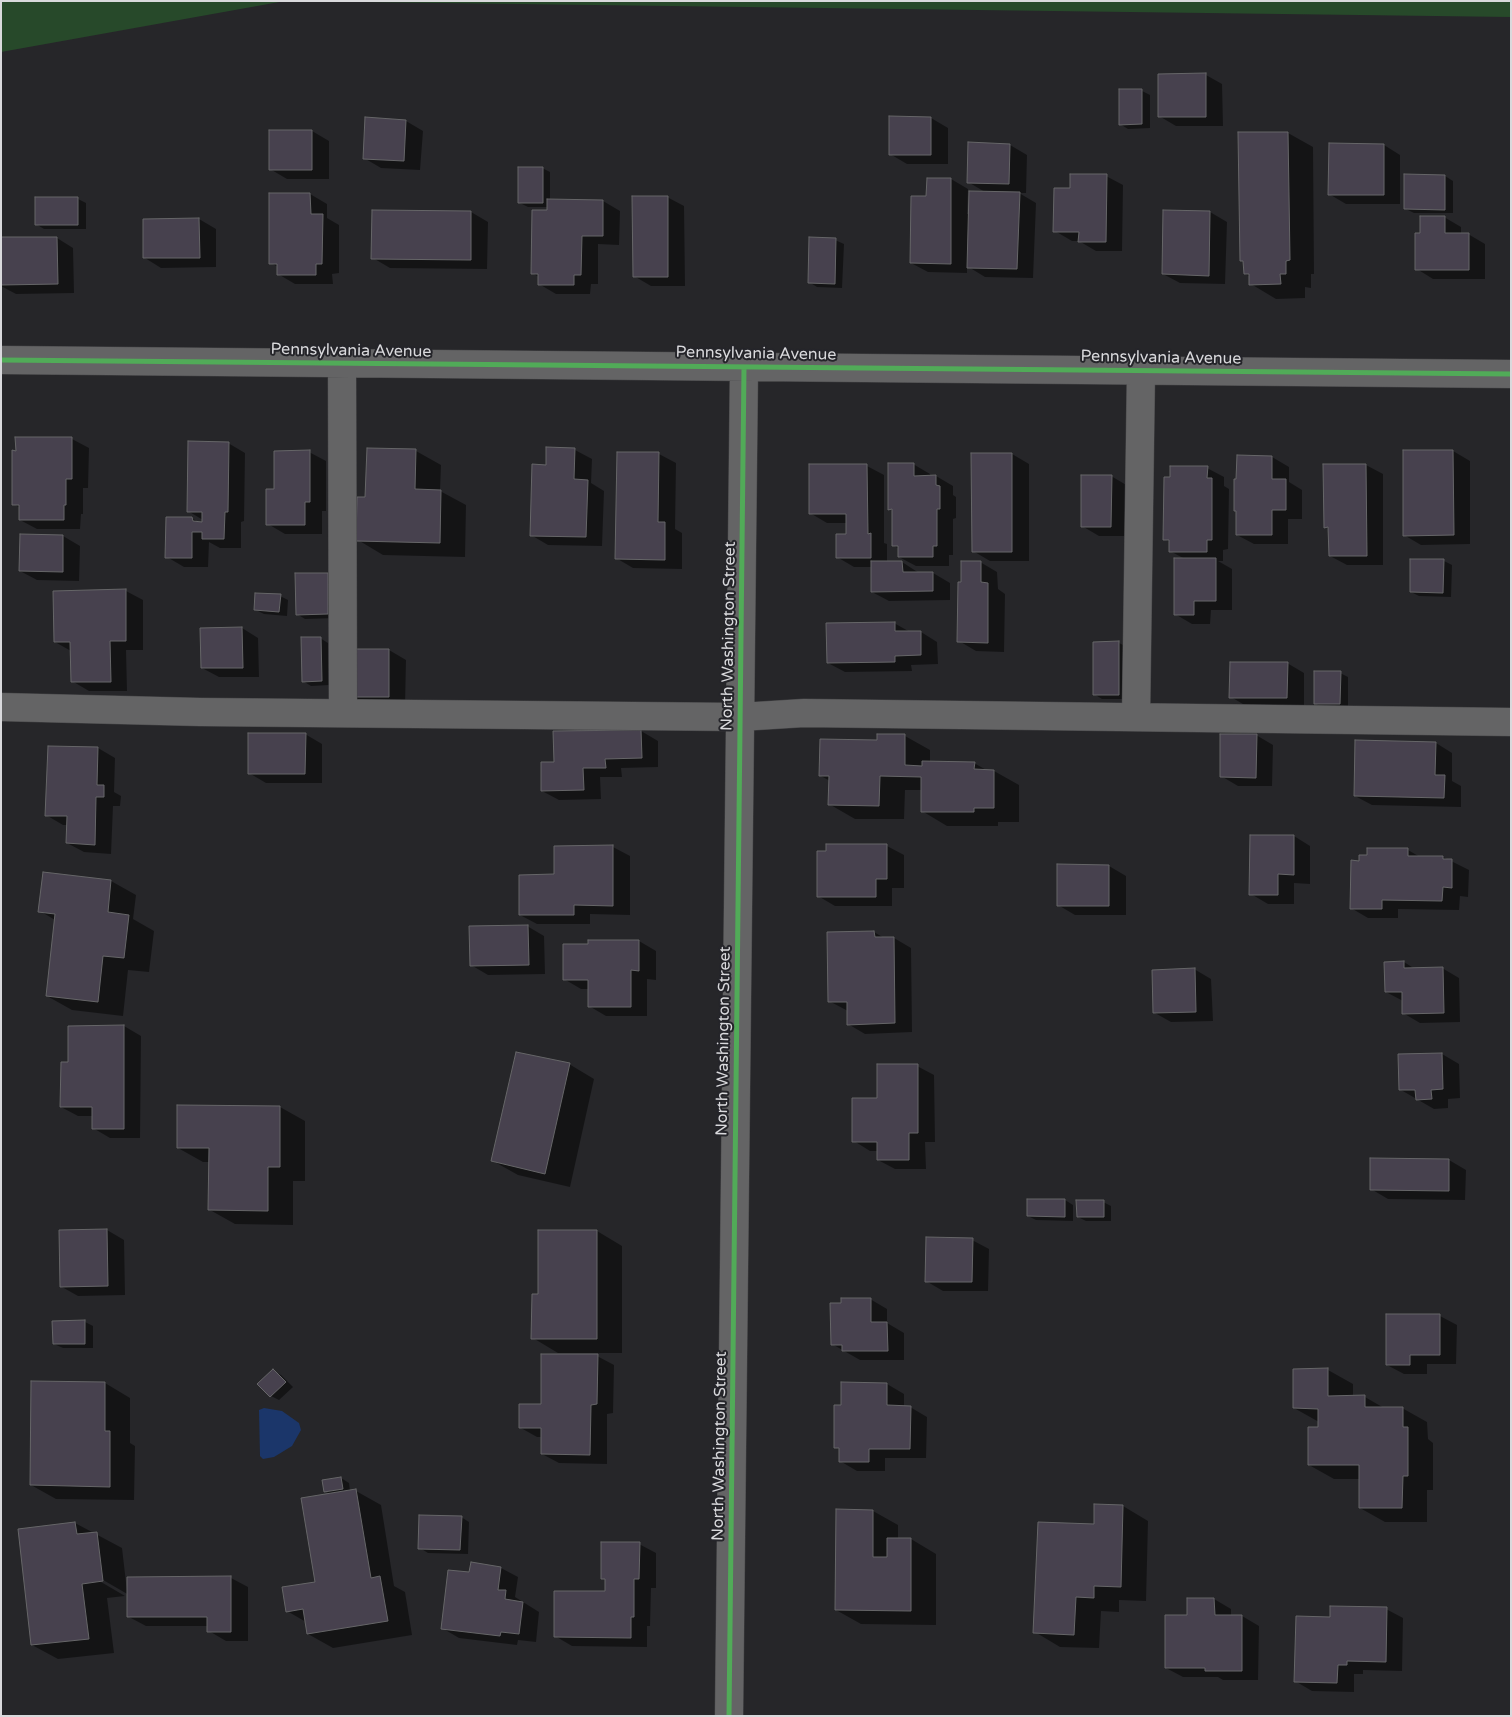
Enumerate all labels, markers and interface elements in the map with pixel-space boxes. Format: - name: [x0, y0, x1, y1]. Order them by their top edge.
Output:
- street label: Pennsylvania Avenue: [270, 340, 432, 362]
- street label: Pennsylvania Avenue: [675, 343, 837, 365]
- street label: Pennsylvania Avenue: [1080, 347, 1242, 369]
- street label: North Washington Street: [718, 541, 740, 731]
- street label: North Washington Street: [713, 946, 735, 1136]
- street label: North Washington Street: [709, 1351, 731, 1541]

